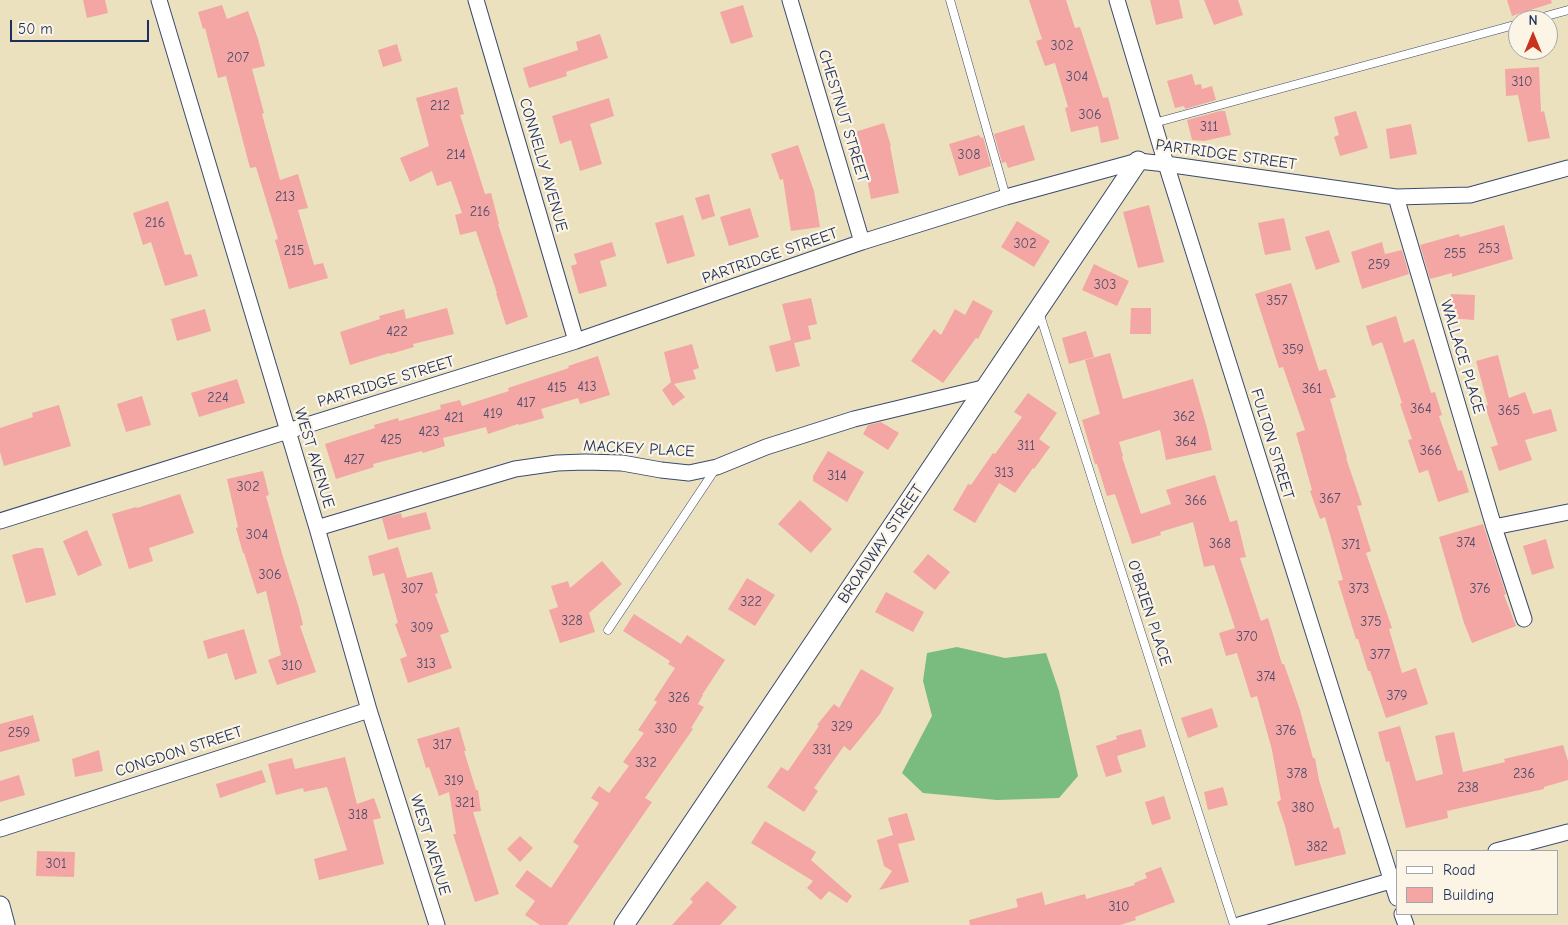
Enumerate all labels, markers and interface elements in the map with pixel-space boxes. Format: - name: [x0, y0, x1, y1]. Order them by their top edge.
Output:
- scale bar: [12, 10, 151, 42]
- north arrow: [1508, 10, 1558, 60]
- text: N: [1528, 12, 1538, 29]
- text: 50 m: [18, 20, 53, 38]
- house number: 302: [1051, 38, 1073, 54]
- street label: CHESTNUT STREET: [814, 47, 872, 185]
- house number: 207: [227, 50, 249, 66]
- house number: 304: [1066, 69, 1088, 85]
- house number: 310: [1511, 74, 1533, 90]
- street label: CONNELLY AVENUE: [515, 96, 571, 234]
- house number: 212: [430, 98, 450, 114]
- house number: 306: [1078, 107, 1102, 123]
- house number: 311: [1200, 119, 1218, 135]
- street label: PARTRIDGE STREET: [1154, 136, 1298, 174]
- house number: 214: [446, 147, 466, 163]
- house number: 308: [958, 147, 980, 163]
- house number: 213: [275, 189, 295, 205]
- house number: 216: [470, 204, 490, 220]
- house number: 216: [145, 215, 165, 231]
- street label: PARTRIDGE STREET: [700, 224, 840, 288]
- house number: 302: [1014, 236, 1036, 252]
- house number: 253: [1478, 241, 1500, 257]
- house number: 215: [284, 243, 304, 259]
- house number: 255: [1444, 246, 1466, 262]
- house number: 259: [1368, 257, 1390, 273]
- house number: 303: [1094, 277, 1116, 293]
- house number: 357: [1266, 293, 1288, 309]
- street label: WALLACE PLACE: [1436, 298, 1488, 416]
- house number: 422: [386, 324, 408, 340]
- house number: 359: [1282, 342, 1304, 358]
- street label: PARTRIDGE STREET: [315, 352, 457, 412]
- house number: 413: [577, 379, 597, 395]
- house number: 415: [547, 380, 567, 396]
- house number: 361: [1302, 381, 1322, 397]
- street label: FULTON STREET: [1246, 386, 1298, 502]
- house number: 224: [207, 390, 229, 406]
- house number: 417: [517, 395, 535, 411]
- house number: 364: [1410, 401, 1432, 417]
- house number: 365: [1498, 403, 1520, 419]
- street label: WEST AVENUE: [290, 405, 338, 511]
- house number: 419: [483, 406, 503, 422]
- house number: 362: [1173, 409, 1195, 425]
- house number: 421: [444, 410, 464, 426]
- house number: 423: [418, 424, 440, 440]
- house number: 425: [380, 432, 402, 448]
- house number: 364: [1175, 434, 1197, 450]
- street label: MACKEY PLACE: [583, 436, 695, 462]
- house number: 311: [1017, 438, 1035, 454]
- house number: 366: [1420, 443, 1442, 459]
- house number: 427: [344, 452, 364, 468]
- house number: 313: [994, 465, 1014, 481]
- house number: 314: [827, 468, 847, 484]
- house number: 302: [237, 479, 259, 495]
- street label: BROADWAY STREET: [834, 481, 928, 607]
- house number: 367: [1319, 491, 1341, 507]
- house number: 366: [1185, 493, 1207, 509]
- house number: 304: [246, 527, 268, 543]
- house number: 374: [1456, 535, 1476, 551]
- house number: 368: [1209, 536, 1231, 552]
- house number: 371: [1341, 537, 1361, 553]
- street label: O'BRIEN PLACE: [1123, 558, 1175, 668]
- house number: 306: [258, 567, 282, 583]
- house number: 307: [401, 581, 423, 597]
- house number: 373: [1349, 581, 1369, 597]
- house number: 376: [1469, 581, 1491, 597]
- house number: 322: [740, 594, 762, 610]
- house number: 328: [561, 613, 583, 629]
- house number: 375: [1360, 614, 1382, 630]
- house number: 309: [410, 620, 434, 636]
- house number: 370: [1236, 629, 1258, 645]
- house number: 377: [1370, 647, 1390, 663]
- house number: 313: [416, 656, 436, 672]
- house number: 310: [281, 658, 303, 674]
- house number: 374: [1256, 669, 1276, 685]
- house number: 379: [1386, 688, 1408, 704]
- house number: 326: [668, 690, 690, 706]
- house number: 329: [831, 719, 853, 735]
- house number: 330: [655, 721, 677, 737]
- street label: CONGDON STREET: [113, 722, 245, 782]
- house number: 376: [1275, 723, 1297, 739]
- house number: 259: [8, 725, 30, 741]
- house number: 317: [432, 737, 452, 753]
- house number: 331: [812, 742, 832, 758]
- house number: 332: [635, 755, 657, 771]
- house number: 378: [1287, 766, 1307, 782]
- house number: 236: [1513, 766, 1535, 782]
- house number: 319: [444, 773, 464, 789]
- house number: 238: [1457, 780, 1479, 796]
- street label: WEST AVENUE: [406, 792, 454, 898]
- house number: 321: [455, 795, 475, 811]
- house number: 380: [1292, 800, 1314, 816]
- house number: 318: [348, 807, 368, 823]
- house number: 382: [1306, 839, 1328, 855]
- legend: [1396, 850, 1558, 915]
- house number: 301: [45, 856, 67, 872]
- text: Road: [1443, 861, 1475, 879]
- text: Building: [1443, 886, 1494, 904]
- house number: 310: [1108, 899, 1130, 915]

